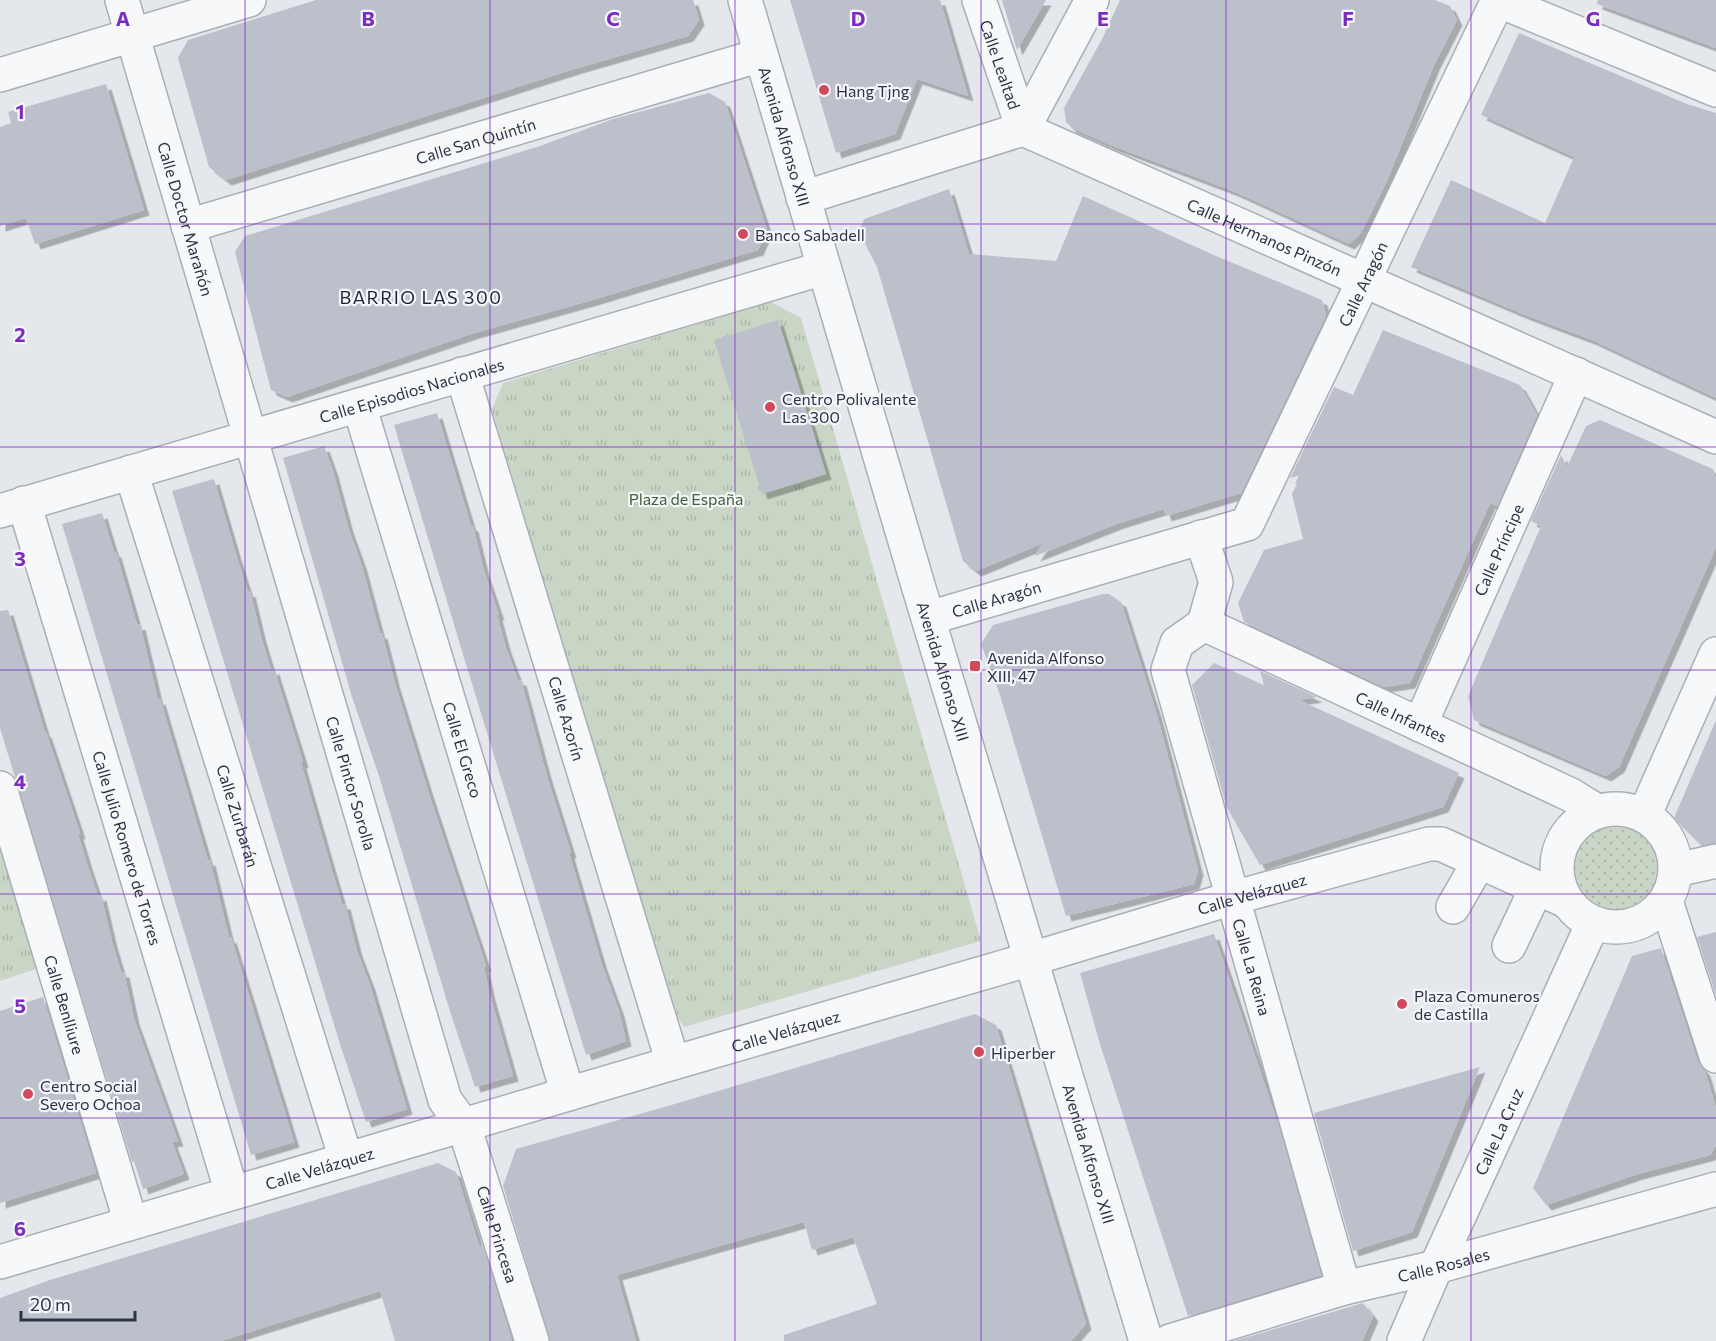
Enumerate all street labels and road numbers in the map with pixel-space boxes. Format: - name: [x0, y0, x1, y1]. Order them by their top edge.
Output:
- street label: Calle Lealtad: [977, 17, 1025, 112]
- street label: Avenida Alfonso XIII: [756, 64, 815, 208]
- street label: Calle San Quintín: [413, 113, 538, 167]
- street label: Calle Doctor Marañón: [155, 139, 218, 298]
- street label: Calle Hermanos Pinzón: [1184, 194, 1345, 279]
- street label: Calle Aragón: [1334, 238, 1391, 329]
- street label: Calle Episodios Nacionales: [317, 353, 506, 426]
- street label: Calle Príncipe: [1469, 501, 1527, 599]
- street label: Calle Aragón: [949, 576, 1043, 620]
- street label: Avenida Alfonso XIII: [914, 599, 974, 743]
- street label: Calle Azorín: [546, 674, 589, 763]
- street label: Calle Infantes: [1353, 687, 1450, 746]
- street label: Calle El Greco: [440, 699, 487, 800]
- street label: Calle Pintor Sorolla: [323, 714, 381, 852]
- street label: Calle Julio Romero de Torres: [90, 748, 166, 947]
- street label: Calle Zurbarán: [214, 762, 264, 869]
- street label: Calle Velázquez: [1195, 869, 1308, 918]
- street label: Calle La Reina: [1230, 916, 1275, 1017]
- street label: Calle Benlliure: [41, 952, 89, 1056]
- street label: Calle Velázquez: [729, 1005, 842, 1055]
- street label: Avenida Alfonso XIII: [1059, 1082, 1120, 1226]
- street label: Calle La Cruz: [1470, 1084, 1526, 1178]
- street label: Calle Velázquez: [263, 1143, 376, 1193]
- street label: Calle Princesa: [474, 1183, 522, 1285]
- street label: Calle Rosales: [1396, 1243, 1491, 1285]

